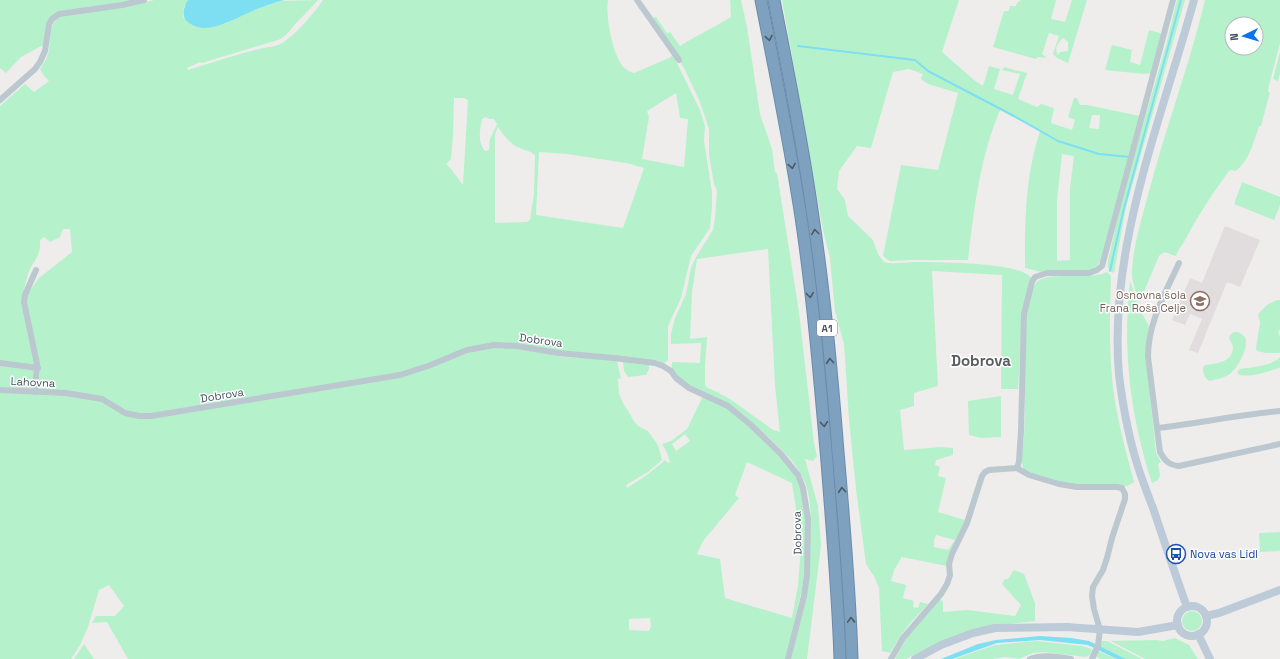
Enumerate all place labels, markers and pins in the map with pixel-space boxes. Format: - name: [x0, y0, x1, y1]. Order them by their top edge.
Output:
- place label: Osnovna šola Frana Roša Celje: [1100, 288, 1187, 315]
- school or university icon: Osnovna šola Frana Roša Celje: [1189, 290, 1211, 312]
- bus stop icon: Nova vas Lidl: [1165, 543, 1187, 565]
- place label: Nova vas Lidl: [1190, 547, 1258, 561]

